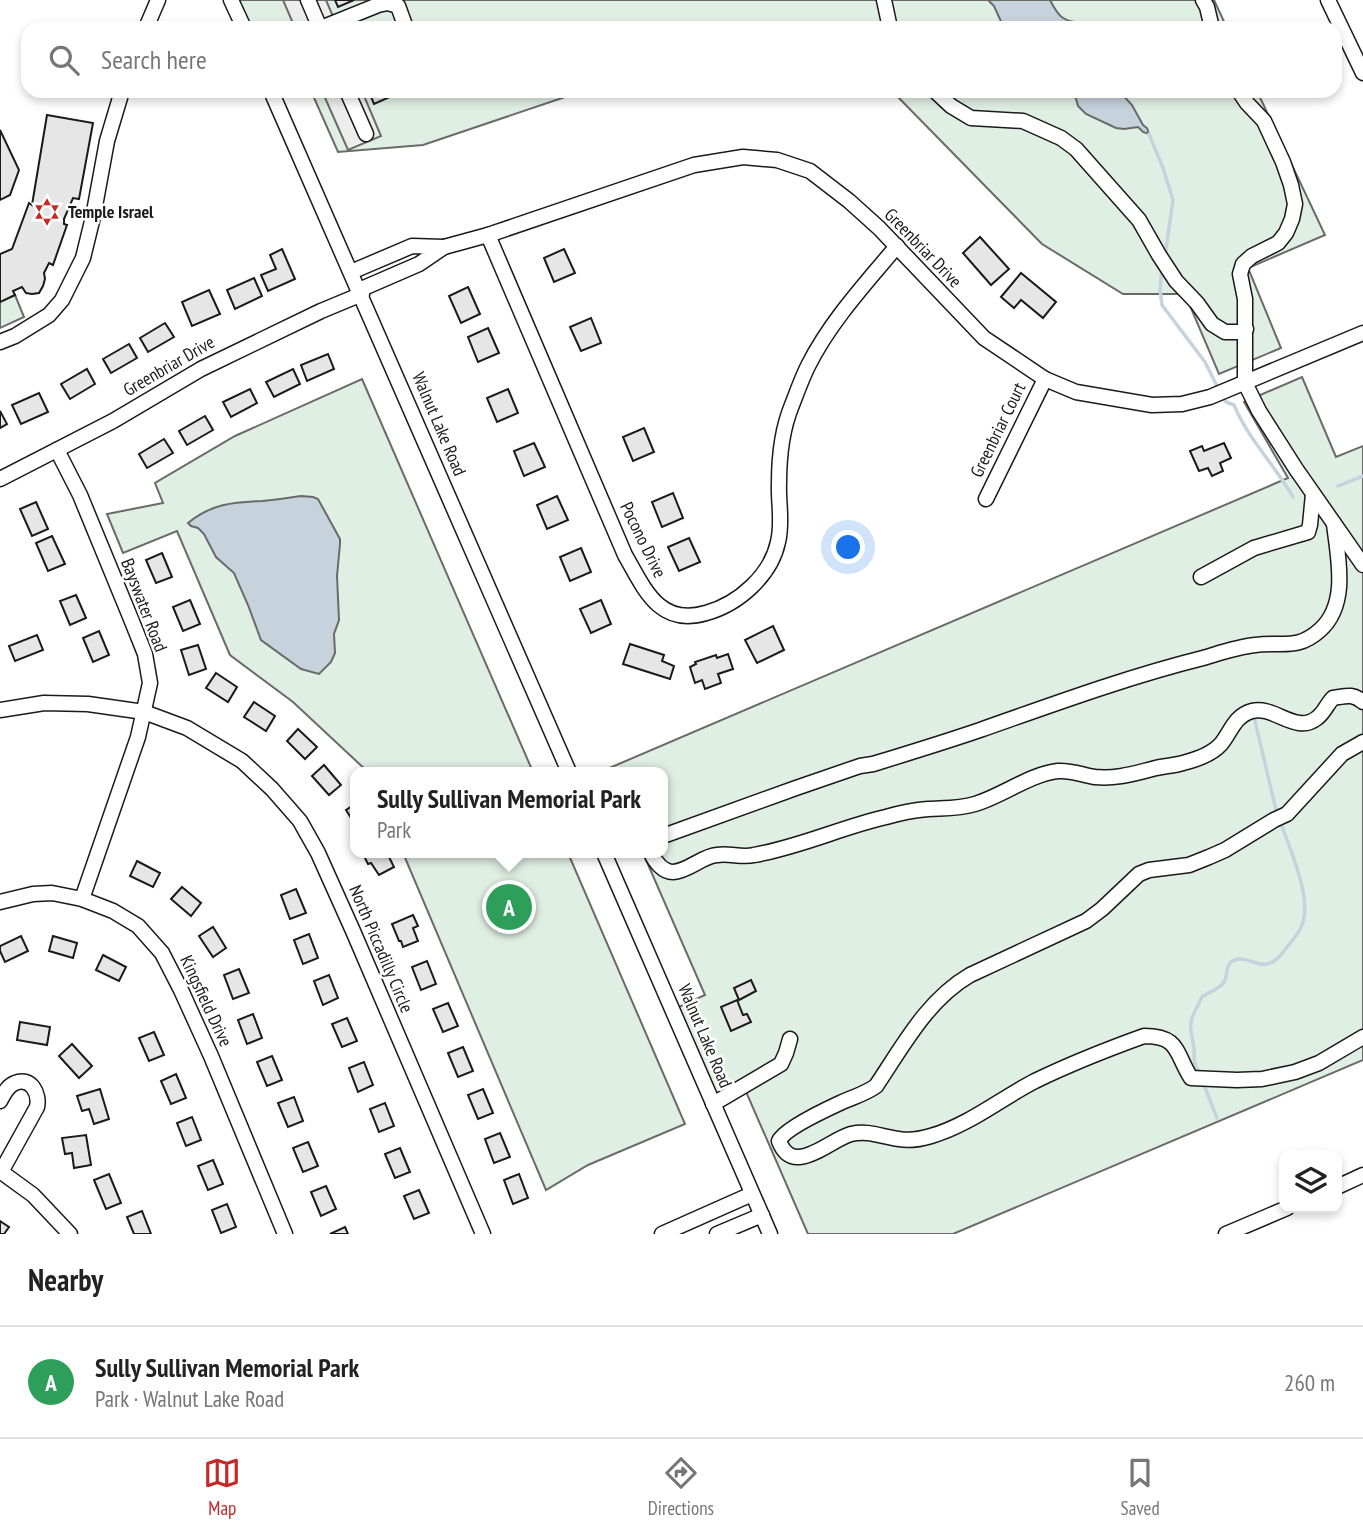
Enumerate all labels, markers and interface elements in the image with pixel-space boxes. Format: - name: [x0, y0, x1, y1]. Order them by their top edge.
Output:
- search box: [21, 21, 1342, 98]
- icon: search: [45, 41, 83, 79]
- text: Search here: [101, 43, 207, 76]
- synagogue icon: Temple Israel: [32, 197, 62, 227]
- place label: Temple Israel: [68, 200, 154, 223]
- street label: Greenbriar Drive: [880, 203, 967, 292]
- street label: Greenbriar Drive: [119, 330, 219, 401]
- street label: Walnut Lake Road: [407, 368, 472, 479]
- street label: Greenbriar Court: [965, 379, 1030, 481]
- street label: Pocono Drive: [615, 498, 672, 581]
- your location: [831, 530, 865, 564]
- street label: Bayswater Road: [116, 555, 173, 655]
- popup: [350, 767, 668, 858]
- text: Sully Sullivan Memorial Park: [377, 782, 641, 815]
- text: Park: [377, 815, 411, 844]
- street label: North Piccadilly Circle: [344, 881, 419, 1016]
- pin: A: [486, 881, 532, 933]
- street label: Kingsfield Drive: [175, 951, 238, 1050]
- street label: Walnut Lake Road: [673, 980, 738, 1091]
- map controls: [1279, 1150, 1342, 1213]
- button: layers: [1279, 1150, 1342, 1213]
- text: Nearby: [28, 1260, 103, 1299]
- text: Sully Sullivan Memorial Park: [95, 1351, 359, 1384]
- text: A: [45, 1368, 57, 1397]
- text: 260 m: [1284, 1368, 1335, 1397]
- text: Park · Walnut Lake Road: [95, 1384, 284, 1413]
- tab: Map: [203, 1454, 241, 1520]
- tab: Directions: [648, 1454, 714, 1520]
- tab: Saved: [1121, 1454, 1160, 1520]

